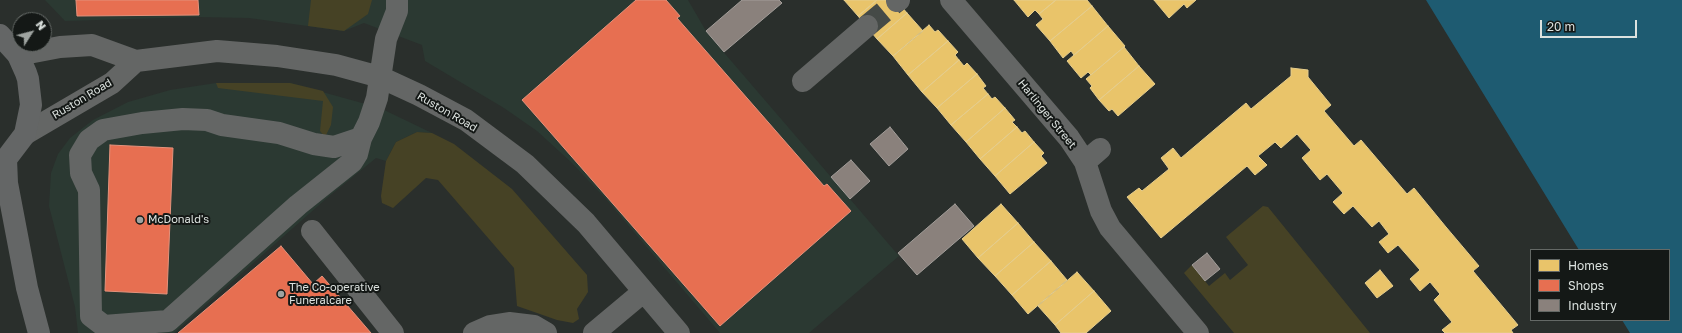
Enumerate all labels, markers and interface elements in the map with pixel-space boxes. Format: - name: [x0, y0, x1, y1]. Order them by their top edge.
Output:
- north arrow: [12, 12, 52, 52]
- scale bar: [1542, 12, 1639, 38]
- text: N: [34, 18, 49, 32]
- text: 20 m: [1547, 19, 1575, 34]
- street label: Ruston Road: [50, 76, 114, 122]
- street label: Harlinger Street: [1015, 77, 1079, 151]
- street label: Ruston Road: [415, 89, 479, 135]
- place label: McDonald's: [148, 213, 209, 227]
- marker: McDonald's: [135, 215, 145, 225]
- legend: [1530, 249, 1670, 321]
- text: Homes: [1568, 258, 1608, 273]
- text: Shops: [1568, 278, 1604, 293]
- place label: The Co-operative Funeralcare: [289, 281, 380, 307]
- marker: The Co-operative Funeralcare: [276, 289, 286, 299]
- text: Industry: [1568, 298, 1617, 313]

